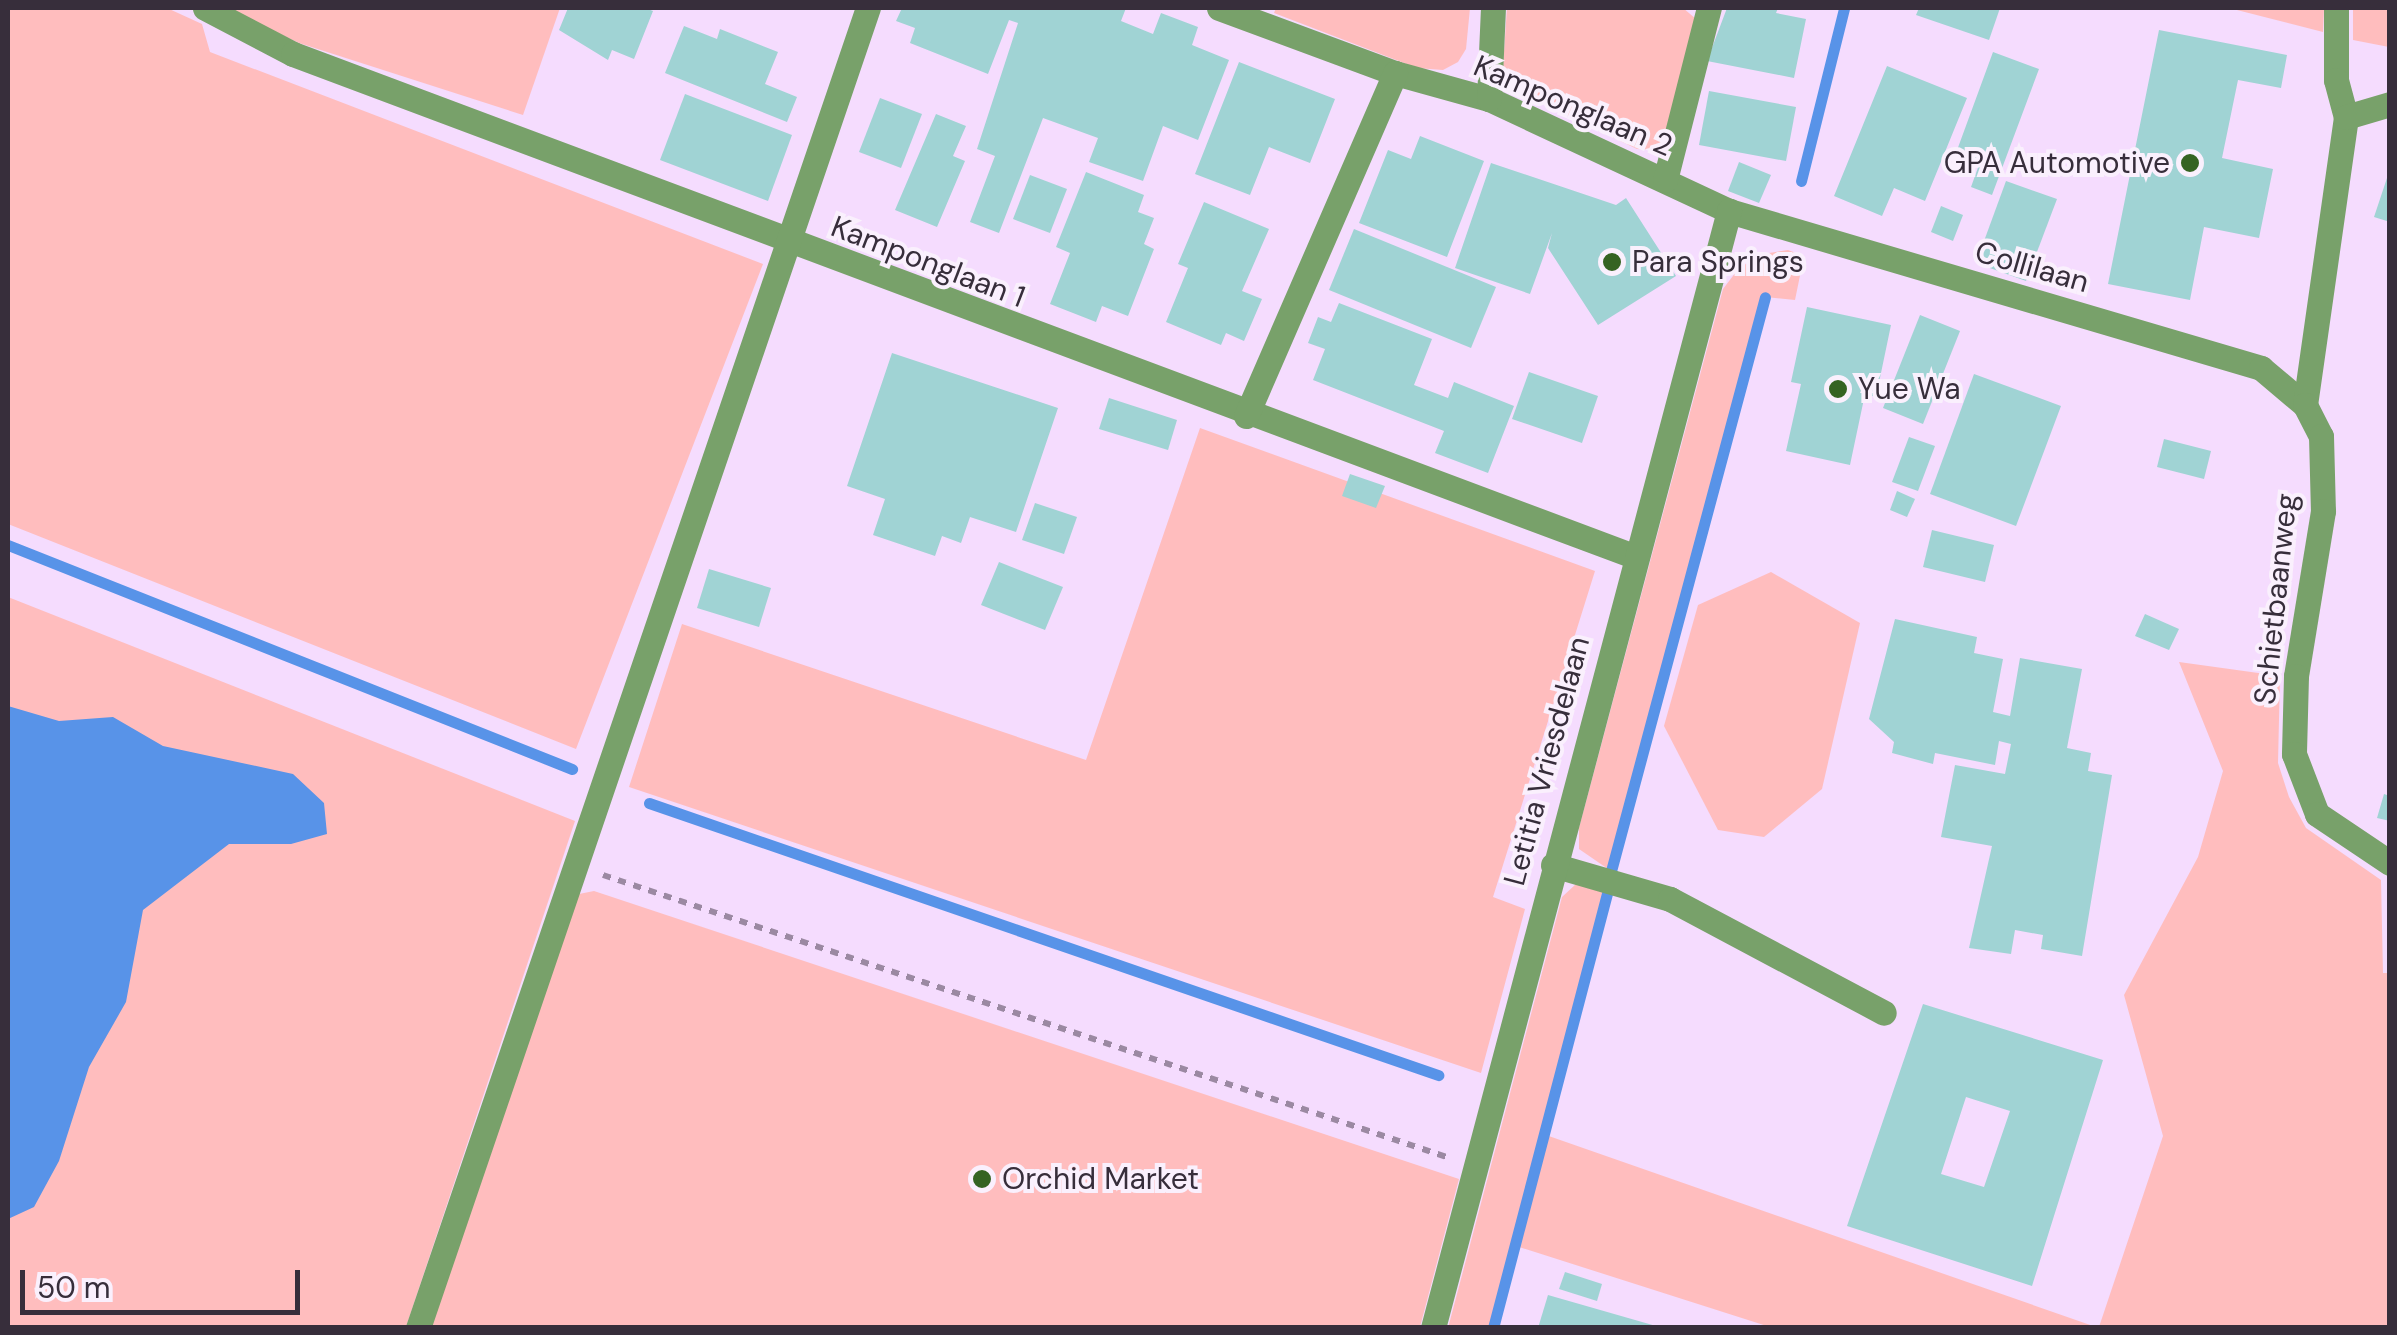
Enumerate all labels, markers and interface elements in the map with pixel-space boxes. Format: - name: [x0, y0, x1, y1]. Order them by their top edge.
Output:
- street label: Kamponglaan 2: [1468, 48, 1678, 164]
- place label: GPA Automotive: [1944, 145, 2170, 181]
- marker: GPA Automotive: [2179, 152, 2201, 174]
- street label: Kamponglaan 1: [826, 209, 1030, 315]
- street label: Collilaan: [1971, 234, 2093, 300]
- place label: Para Springs: [1632, 244, 1804, 280]
- marker: Para Springs: [1601, 251, 1623, 273]
- place label: Yue Wa: [1858, 371, 1961, 407]
- marker: Yue Wa: [1827, 378, 1849, 400]
- street label: Schietbaanweg: [2247, 492, 2305, 706]
- street label: Letitia Vriesdelaan: [1496, 633, 1598, 889]
- place label: Orchid Market: [1002, 1161, 1199, 1197]
- marker: Orchid Market: [971, 1168, 993, 1190]
- scale bar: [25, 1250, 305, 1312]
- text: 50 m: [37, 1268, 111, 1307]

